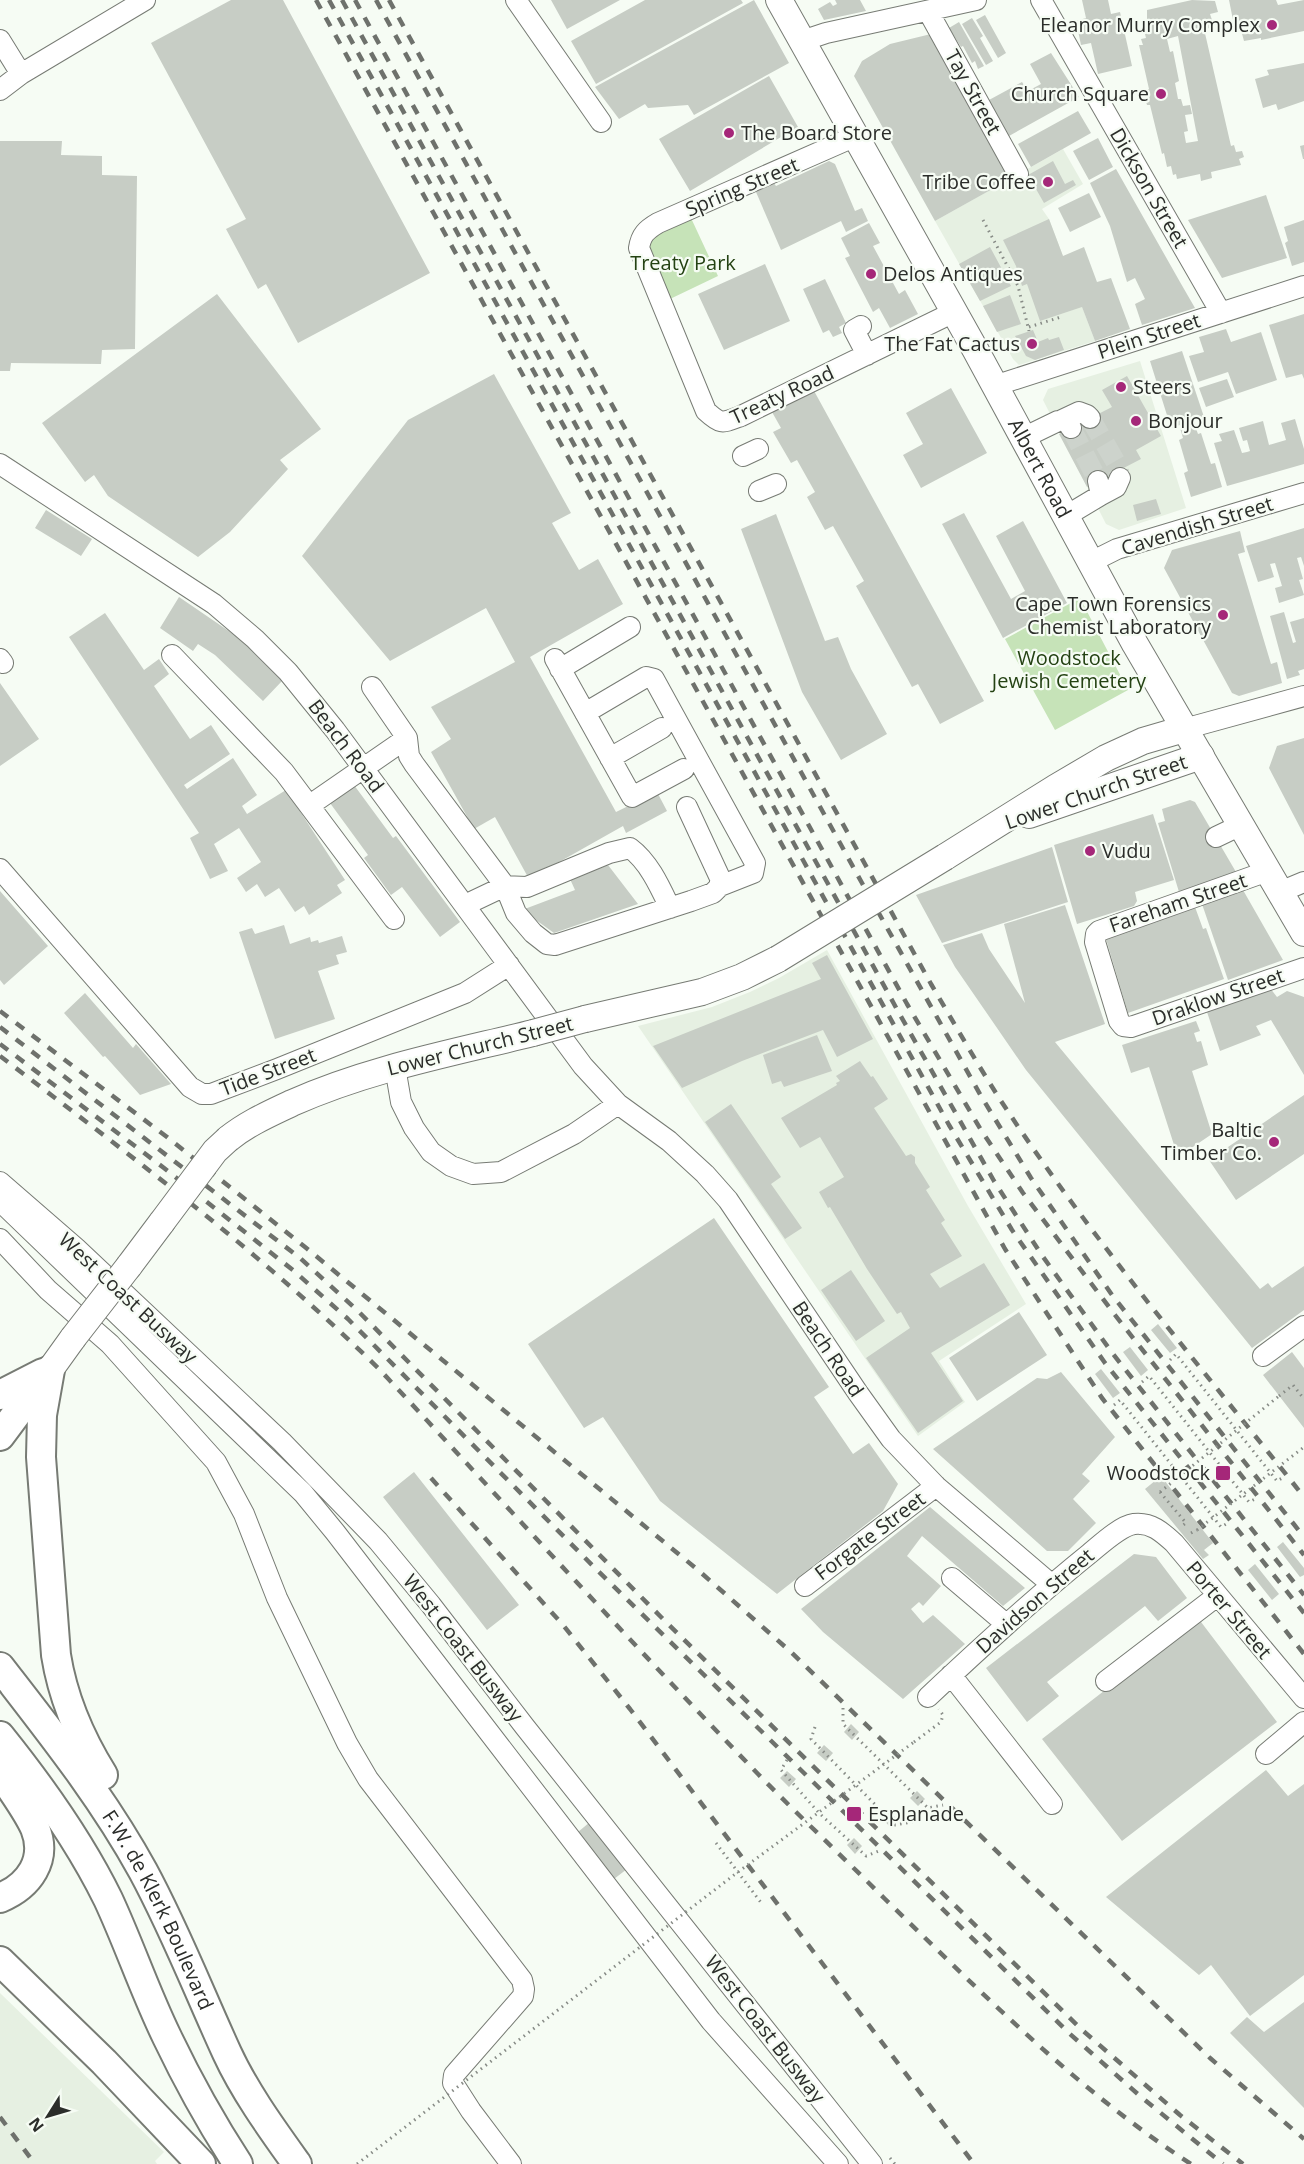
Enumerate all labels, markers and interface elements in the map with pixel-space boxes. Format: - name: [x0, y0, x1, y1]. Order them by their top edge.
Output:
- place label: Eleanor Murry Complex: [1040, 11, 1261, 38]
- marker: Eleanor Murry Complex: [1265, 18, 1279, 32]
- street label: Tay Street: [939, 44, 1008, 139]
- place label: Church Square: [1011, 80, 1149, 107]
- marker: Church Square: [1154, 87, 1168, 101]
- place label: The Board Store: [741, 119, 892, 146]
- street label: Dickson Street: [1104, 123, 1195, 253]
- marker: The Board Store: [722, 126, 736, 140]
- street label: Spring Street: [681, 151, 803, 223]
- place label: Tribe Coffee: [923, 168, 1036, 195]
- marker: Tribe Coffee: [1041, 175, 1055, 189]
- park label: Treaty Park: [630, 249, 736, 276]
- place label: Delos Antiques: [883, 260, 1023, 287]
- marker: Delos Antiques: [864, 267, 878, 281]
- street label: Plein Street: [1094, 306, 1204, 365]
- place label: The Fat Cactus: [884, 330, 1020, 357]
- marker: The Fat Cactus: [1025, 337, 1039, 351]
- street label: Treaty Road: [726, 359, 838, 430]
- place label: Steers: [1133, 373, 1191, 400]
- marker: Steers: [1114, 380, 1128, 394]
- place label: Bonjour: [1148, 407, 1223, 434]
- street label: Albert Road: [1002, 414, 1078, 523]
- marker: Bonjour: [1129, 414, 1143, 428]
- street label: Cavendish Street: [1118, 490, 1276, 561]
- place label: Cape Town Forensics Chemist Laboratory: [1015, 590, 1212, 640]
- marker: Cape Town Forensics Chemist Laboratory: [1216, 608, 1230, 622]
- park label: Woodstock Jewish Cemetery: [990, 644, 1147, 694]
- street label: Beach Road: [303, 694, 390, 798]
- street label: Lower Church Street: [1001, 748, 1190, 835]
- place label: Vudu: [1102, 837, 1151, 864]
- marker: Vudu: [1083, 844, 1097, 858]
- street label: Fareham Street: [1105, 866, 1250, 939]
- street label: Draklow Street: [1148, 961, 1287, 1032]
- street label: Lower Church Street: [384, 1009, 576, 1082]
- street label: Tide Street: [216, 1041, 320, 1102]
- place label: Baltic Timber Co.: [1161, 1116, 1262, 1166]
- marker: Baltic Timber Co.: [1267, 1135, 1281, 1149]
- street label: West Coast Busway: [53, 1226, 204, 1370]
- street label: Beach Road: [786, 1296, 870, 1402]
- place label: Woodstock: [1106, 1459, 1210, 1486]
- marker: Woodstock: [1214, 1464, 1232, 1482]
- street label: Forgate Street: [809, 1485, 931, 1586]
- street label: Davidson Street: [970, 1542, 1099, 1659]
- street label: Porter Street: [1181, 1555, 1278, 1664]
- street label: West Coast Busway: [397, 1568, 530, 1728]
- place label: Esplanade: [868, 1800, 964, 1827]
- street label: F.W. de Klerk Boulevard: [97, 1805, 220, 2014]
- marker: Esplanade: [845, 1805, 863, 1823]
- street label: West Coast Busway: [699, 1949, 832, 2109]
- north arrow: [18, 2086, 78, 2146]
- text: N: [23, 2113, 49, 2137]

